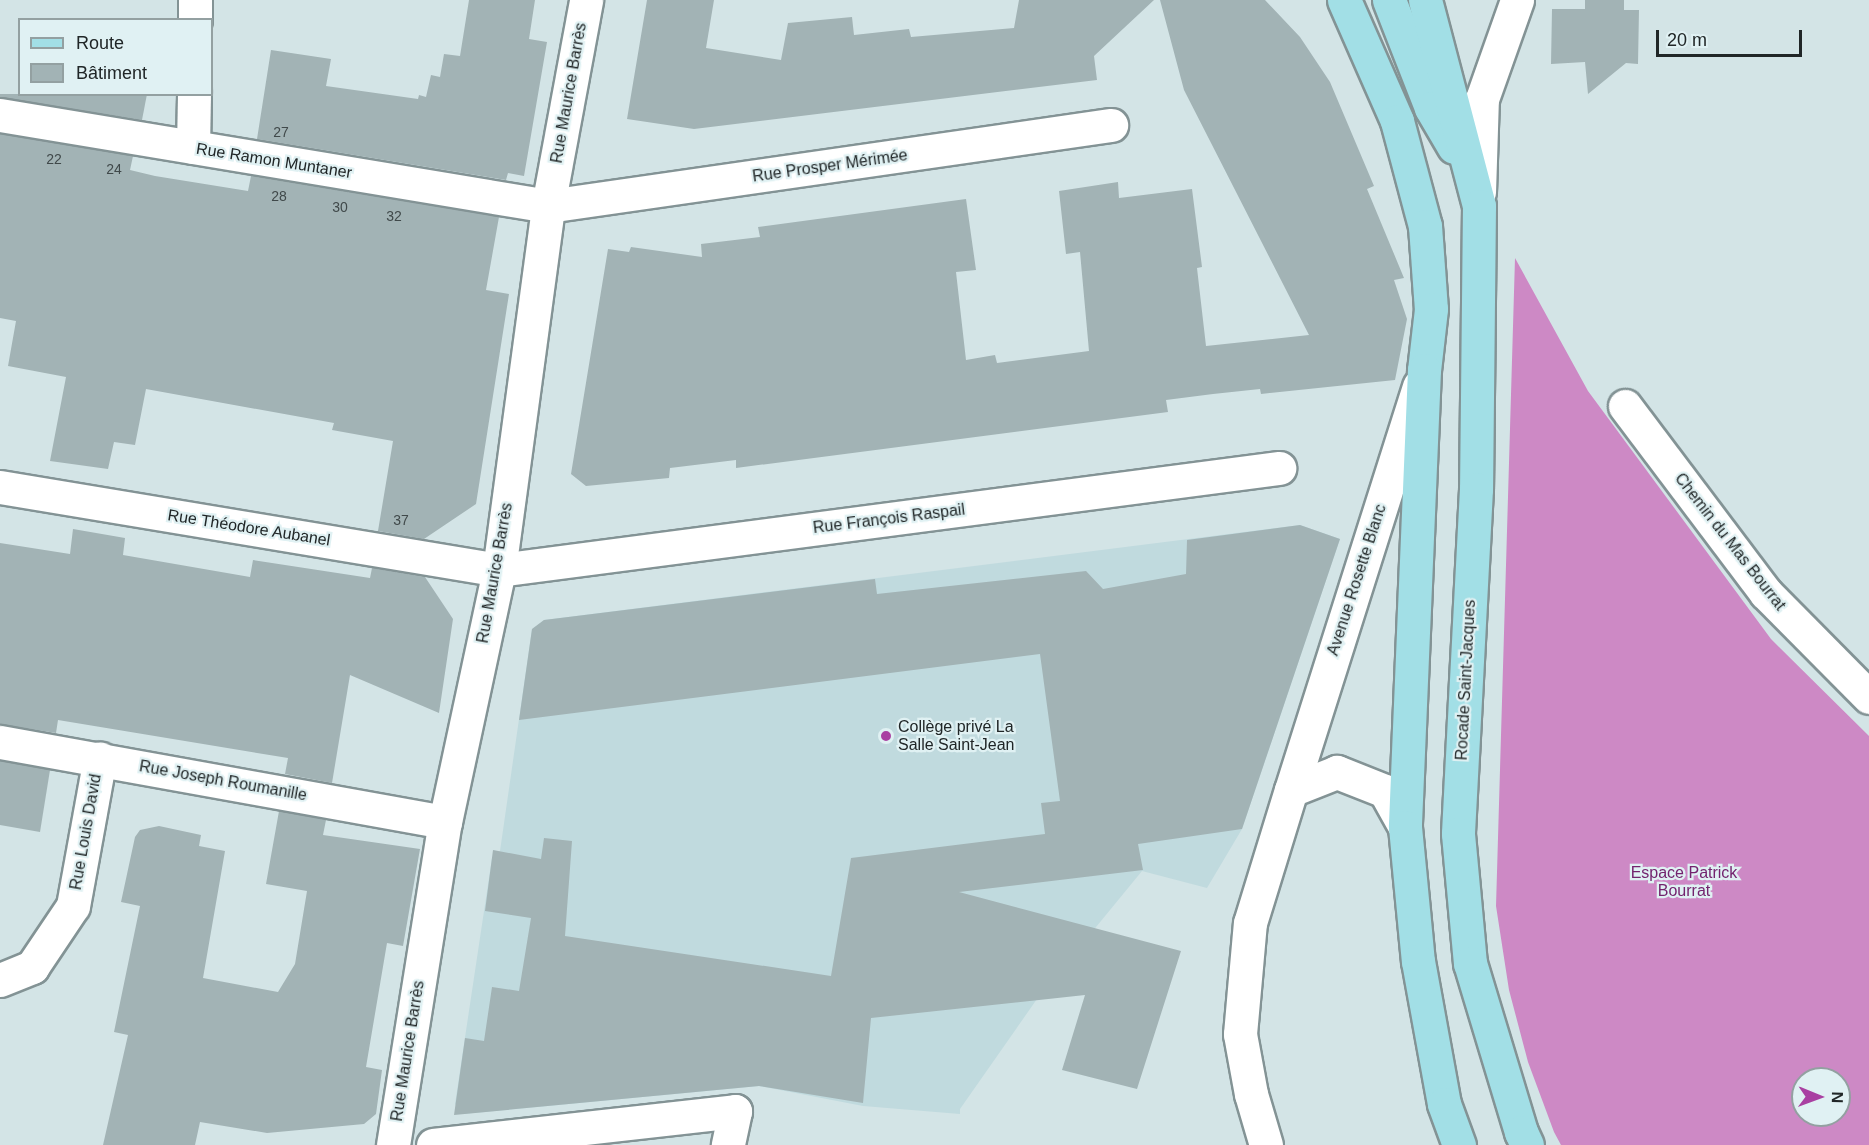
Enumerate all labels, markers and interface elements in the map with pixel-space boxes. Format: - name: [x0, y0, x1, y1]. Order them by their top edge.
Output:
- legend: [18, 18, 213, 96]
- scale bar: [1659, 18, 1804, 56]
- street label: Rue Maurice Barrès: [547, 21, 591, 165]
- text: 20 m: [1667, 30, 1707, 50]
- text: Route: [76, 33, 124, 53]
- text: Bâtiment: [76, 63, 147, 83]
- house number: 27: [273, 124, 289, 140]
- street label: Rue Ramon Muntaner: [195, 139, 353, 183]
- street label: Rue Prosper Mérimée: [751, 146, 909, 186]
- house number: 22: [46, 151, 62, 167]
- house number: 24: [106, 161, 122, 177]
- house number: 28: [271, 188, 287, 204]
- house number: 30: [332, 199, 348, 215]
- house number: 32: [386, 208, 402, 224]
- street label: Chemin du Mas Bourrat: [1670, 470, 1790, 614]
- street label: Rue François Raspail: [812, 500, 966, 538]
- street label: Rue Maurice Barrès: [473, 501, 517, 645]
- street label: Avenue Rosette Blanc: [1323, 502, 1391, 658]
- street label: Rue Théodore Aubanel: [166, 506, 332, 550]
- house number: 37: [393, 512, 409, 528]
- street label: Rocade Saint-Jacques: [1452, 599, 1480, 761]
- place label: Collège privé La Salle Saint-Jean: [898, 717, 1015, 755]
- marker: Collège privé La Salle Saint-Jean: [879, 729, 893, 743]
- street label: Rue Joseph Roumanille: [138, 757, 308, 805]
- street label: Rue Louis David: [66, 773, 106, 891]
- park label: Espace Patrick Bourrat: [1631, 863, 1737, 901]
- street label: Rue Maurice Barrès: [387, 979, 429, 1123]
- north arrow: [1791, 1067, 1851, 1127]
- text: N: [1829, 1091, 1846, 1103]

